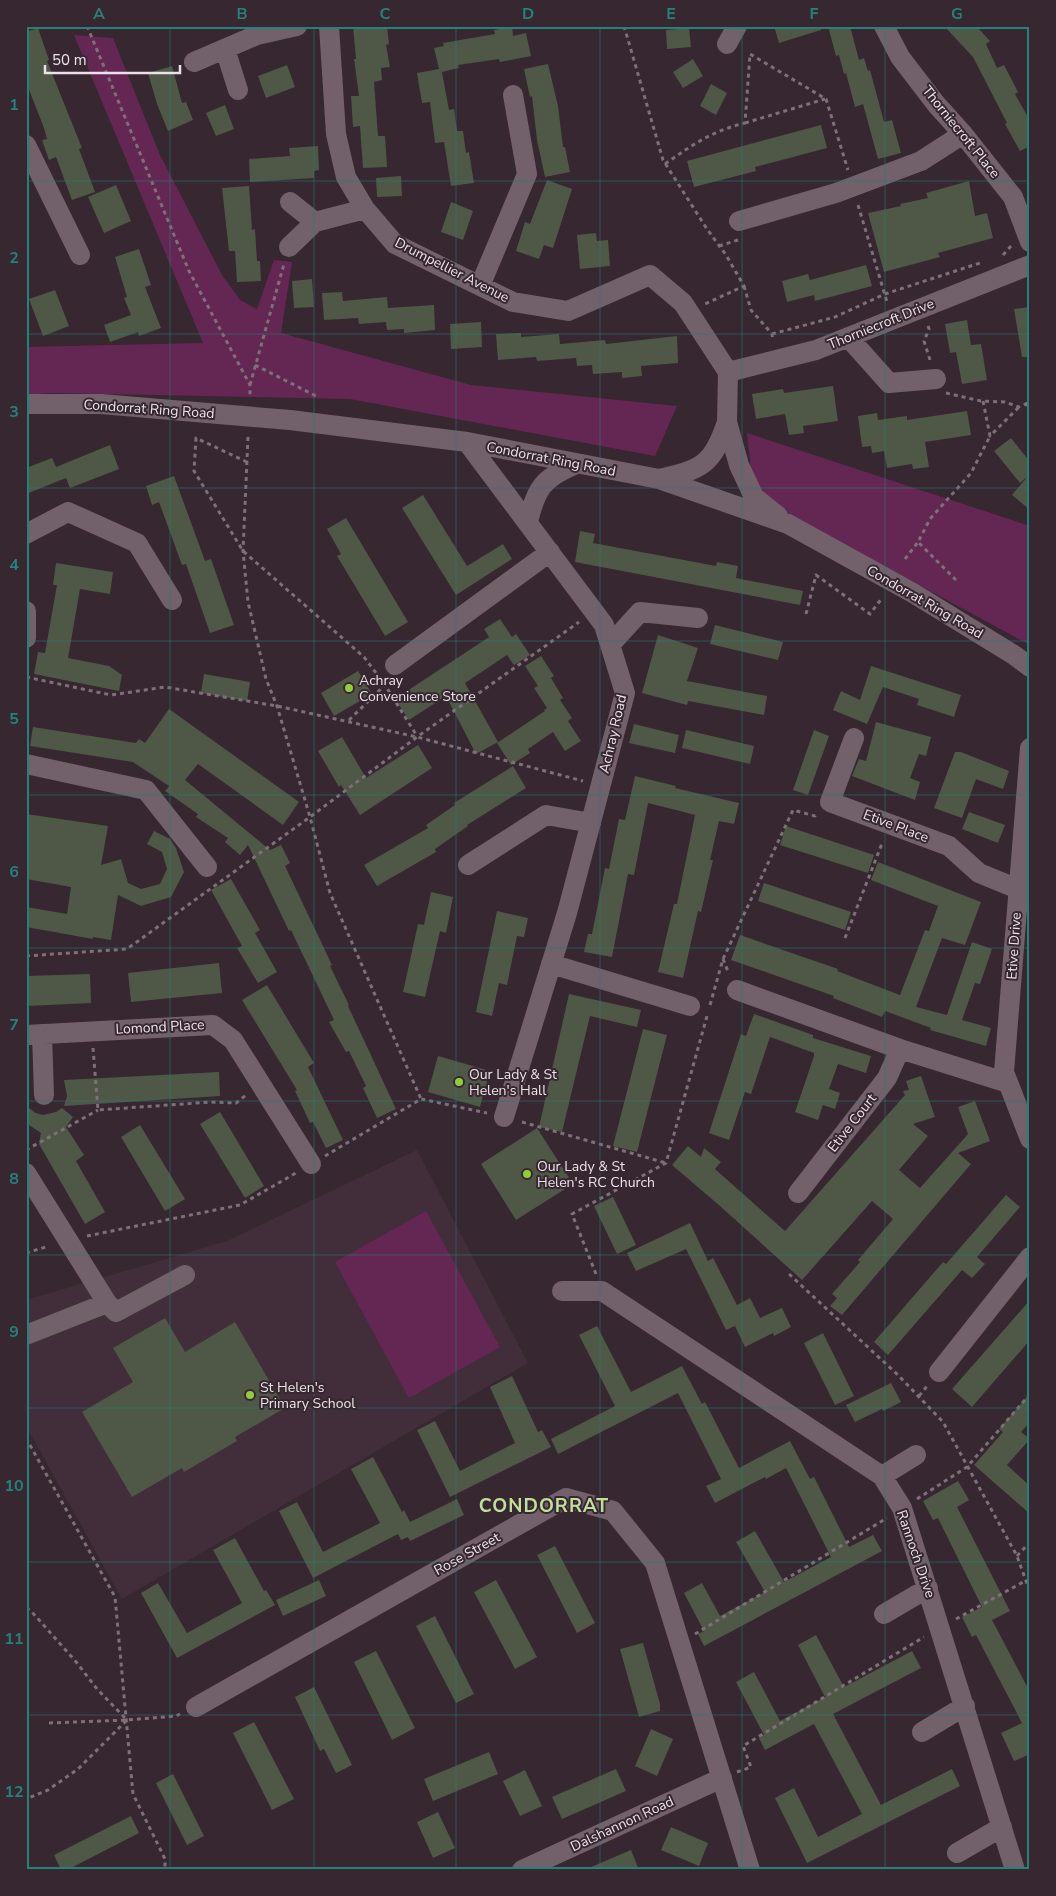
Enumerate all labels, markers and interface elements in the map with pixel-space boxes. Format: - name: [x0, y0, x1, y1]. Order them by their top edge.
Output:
- text: A: [93, 3, 105, 25]
- text: B: [236, 3, 248, 25]
- text: C: [380, 3, 391, 25]
- text: D: [522, 3, 534, 25]
- text: E: [666, 3, 676, 25]
- text: F: [810, 3, 819, 25]
- text: G: [951, 3, 963, 25]
- scale bar: [45, 42, 180, 74]
- text: 50 m: [52, 50, 87, 70]
- street label: Thorniecroft Place: [918, 82, 1004, 182]
- text: 1: [9, 94, 19, 116]
- street label: Drumpellier Avenue: [392, 233, 512, 307]
- text: 2: [9, 247, 19, 269]
- street label: Thorniecroft Drive: [825, 294, 937, 354]
- street label: Condorrat Ring Road: [83, 395, 215, 423]
- text: 3: [9, 401, 19, 423]
- street label: Condorrat Ring Road: [485, 437, 617, 481]
- text: 4: [9, 554, 19, 576]
- street label: Condorrat Ring Road: [863, 561, 987, 643]
- place label: Achray Convenience Store: [359, 671, 476, 706]
- marker: Achray Convenience Store: [343, 682, 355, 694]
- street label: Achray Road: [595, 693, 631, 775]
- text: 5: [9, 708, 19, 730]
- street label: Etive Place: [861, 805, 931, 847]
- text: 6: [9, 861, 19, 883]
- street label: Etive Drive: [1002, 912, 1026, 980]
- text: 7: [9, 1014, 19, 1036]
- street label: Lomond Place: [115, 1015, 205, 1039]
- place label: Our Lady & St Helen's Hall: [469, 1065, 557, 1100]
- marker: Our Lady & St Helen's Hall: [453, 1076, 465, 1088]
- street label: Etive Court: [823, 1090, 881, 1156]
- place label: Our Lady & St Helen's RC Church: [537, 1157, 655, 1192]
- text: 8: [9, 1168, 19, 1190]
- marker: Our Lady & St Helen's RC Church: [521, 1168, 533, 1180]
- text: 9: [9, 1321, 19, 1343]
- place label: St Helen's Primary School: [260, 1378, 356, 1413]
- marker: St Helen's Primary School: [244, 1389, 256, 1401]
- text: 10: [4, 1475, 24, 1497]
- district label: CONDORRAT: [479, 1493, 609, 1519]
- street label: Rannoch Drive: [892, 1508, 940, 1600]
- street label: Rose Street: [430, 1528, 504, 1580]
- text: 11: [4, 1628, 24, 1650]
- text: 12: [4, 1781, 24, 1803]
- street label: Dalshannon Road: [567, 1792, 677, 1856]

